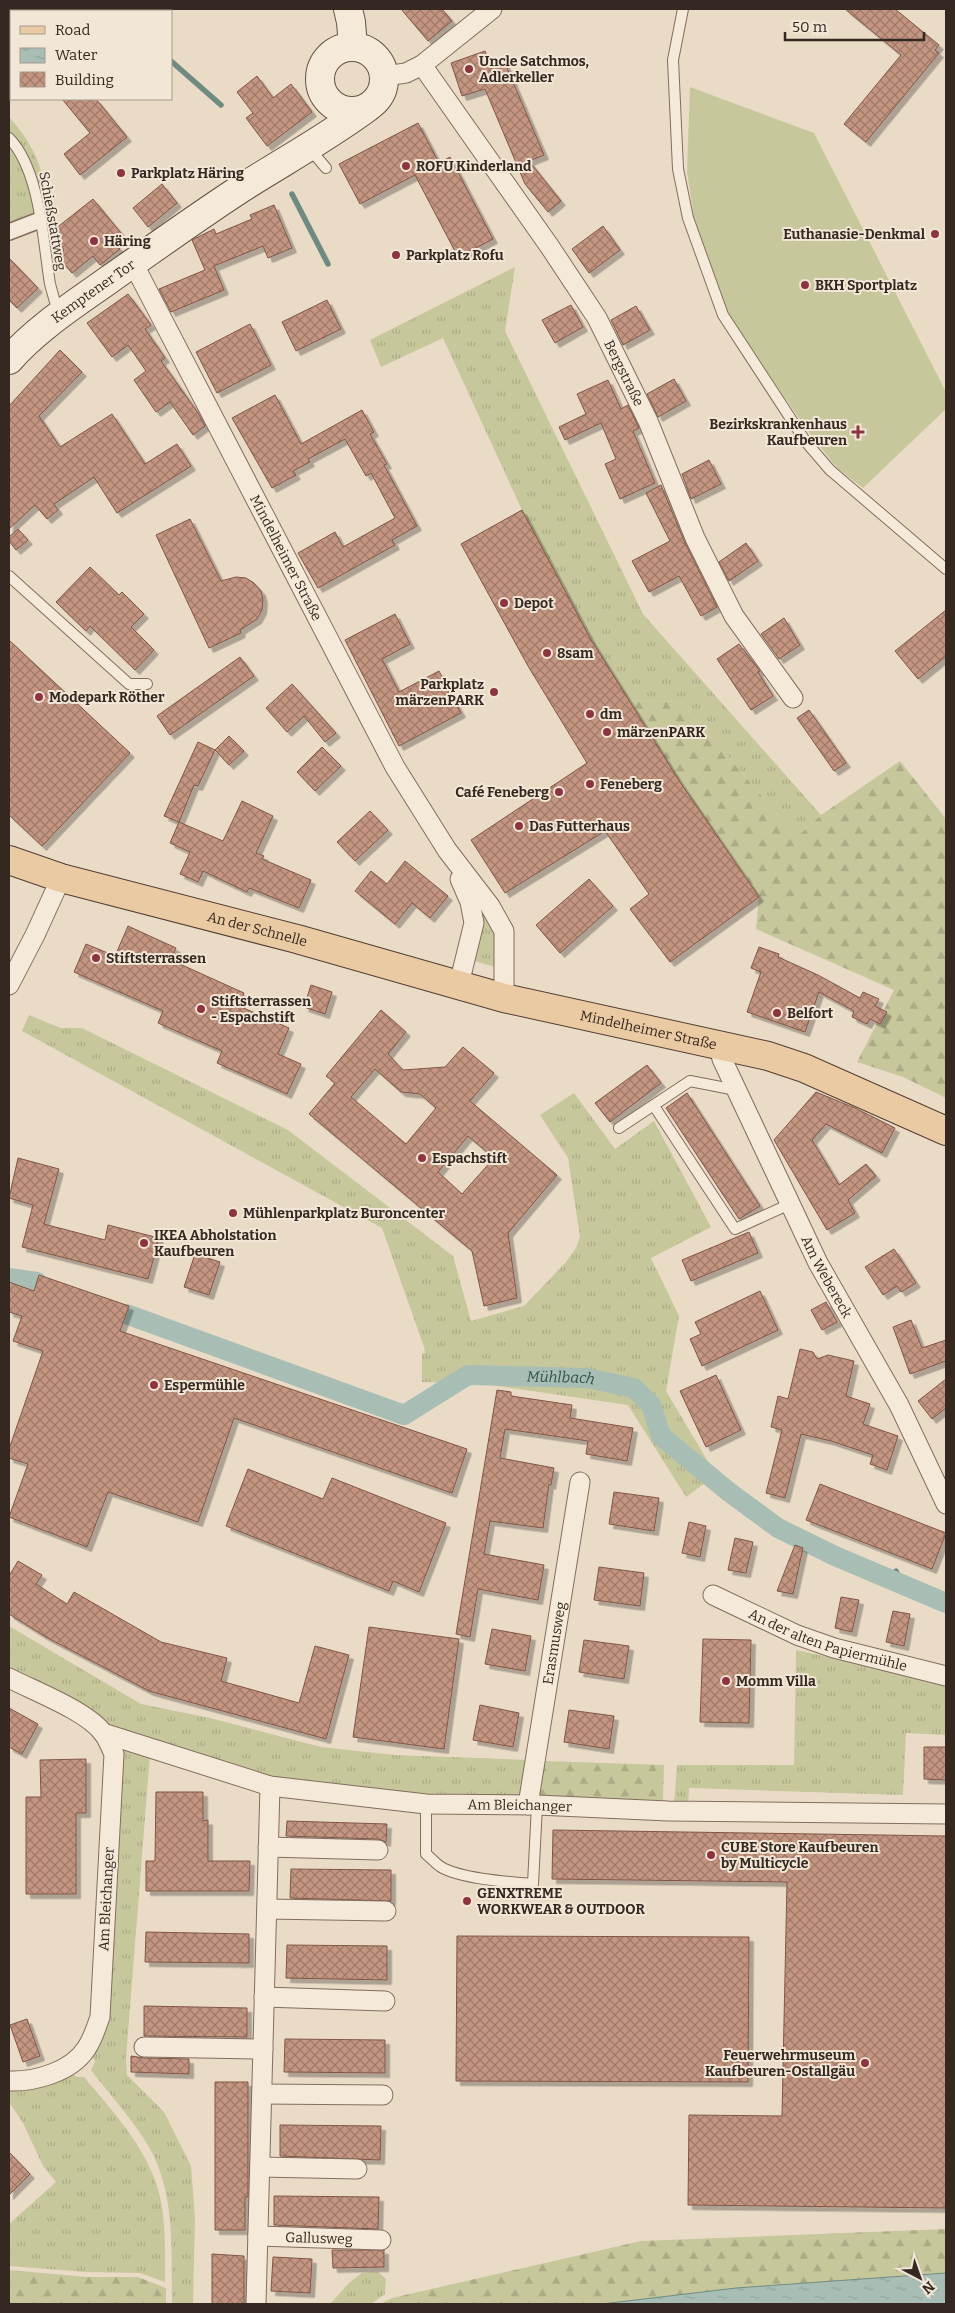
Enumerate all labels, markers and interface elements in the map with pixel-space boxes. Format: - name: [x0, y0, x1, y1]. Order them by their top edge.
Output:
- legend: [10, 10, 172, 100]
- scale bar: [785, 10, 924, 42]
- text: 50 m: [792, 18, 828, 36]
- text: Road: [55, 21, 90, 39]
- text: Water: [55, 46, 98, 64]
- place label: Uncle Satchmos, Adlerkeller: [479, 53, 589, 86]
- marker: Uncle Satchmos, Adlerkeller: [463, 63, 475, 75]
- text: Building: [55, 71, 114, 89]
- place label: ROFU Kinderland: [416, 158, 532, 175]
- marker: ROFU Kinderland: [400, 160, 412, 172]
- place label: Parkplatz Häring: [131, 165, 244, 182]
- marker: Parkplatz Häring: [115, 167, 127, 179]
- street label: Schießstattweg: [35, 170, 70, 272]
- place label: Euthanasie-Denkmal: [783, 226, 926, 243]
- marker: Euthanasie-Denkmal: [929, 228, 941, 240]
- place label: Häring: [104, 233, 151, 250]
- marker: Häring: [88, 235, 100, 247]
- place label: Parkplatz Rofu: [406, 247, 504, 264]
- marker: Parkplatz Rofu: [390, 249, 402, 261]
- street label: Kemptener Tor: [48, 256, 139, 327]
- place label: BKH Sportplatz: [815, 277, 917, 294]
- marker: BKH Sportplatz: [799, 279, 811, 291]
- street label: Bergstraße: [600, 337, 647, 409]
- place label: Bezirkskrankenhaus Kaufbeuren: [709, 416, 847, 449]
- marker: Bezirkskrankenhaus Kaufbeuren: [851, 425, 865, 439]
- street label: Mindelheimer Straße: [246, 492, 325, 624]
- place label: Depot: [514, 595, 554, 612]
- marker: Depot: [498, 597, 510, 609]
- place label: 8sam: [557, 645, 594, 662]
- marker: 8sam: [541, 647, 553, 659]
- place label: Parkplatz märzenPARK: [396, 676, 484, 709]
- marker: Parkplatz märzenPARK: [488, 686, 500, 698]
- place label: Modepark Röther: [49, 689, 165, 706]
- marker: Modepark Röther: [33, 691, 45, 703]
- place label: dm: [600, 706, 622, 723]
- marker: dm: [584, 708, 596, 720]
- place label: märzenPARK: [617, 724, 705, 741]
- marker: märzenPARK: [601, 726, 613, 738]
- place label: Feneberg: [600, 776, 662, 793]
- marker: Feneberg: [584, 778, 596, 790]
- place label: Café Feneberg: [455, 784, 549, 801]
- marker: Café Feneberg: [553, 786, 565, 798]
- place label: Das Futterhaus: [529, 818, 630, 835]
- marker: Das Futterhaus: [513, 820, 525, 832]
- street label: An der Schnelle: [206, 908, 309, 951]
- place label: Stiftsterrassen: [106, 950, 206, 967]
- marker: Stiftsterrassen: [90, 952, 102, 964]
- place label: Stiftsterrassen - Espachstift: [211, 993, 311, 1026]
- marker: Stiftsterrassen - Espachstift: [195, 1003, 207, 1015]
- place label: Belfort: [787, 1005, 834, 1022]
- street label: Mindelheimer Straße: [578, 1007, 718, 1054]
- marker: Belfort: [771, 1007, 783, 1019]
- place label: Espachstift: [432, 1150, 508, 1167]
- marker: Espachstift: [416, 1152, 428, 1164]
- place label: Mühlenparkplatz Buroncenter: [243, 1205, 445, 1222]
- marker: Mühlenparkplatz Buroncenter: [227, 1207, 239, 1219]
- place label: IKEA Abholstation Kaufbeuren: [154, 1227, 276, 1260]
- street label: Am Webereck: [797, 1233, 856, 1321]
- marker: IKEA Abholstation Kaufbeuren: [138, 1237, 150, 1249]
- water label: Mühlbach: [526, 1367, 597, 1388]
- place label: Espermühle: [164, 1377, 245, 1394]
- marker: Espermühle: [148, 1379, 160, 1391]
- street label: Erasmusweg: [540, 1600, 570, 1686]
- street label: An der alten Papiermühle: [746, 1605, 909, 1675]
- place label: Momm Villa: [736, 1673, 816, 1690]
- marker: Momm Villa: [720, 1675, 732, 1687]
- street label: Am Bleichanger: [468, 1796, 572, 1816]
- place label: CUBE Store Kaufbeuren by Multicycle: [721, 1839, 878, 1872]
- street label: Am Bleichanger: [95, 1847, 118, 1951]
- marker: CUBE Store Kaufbeuren by Multicycle: [705, 1849, 717, 1861]
- place label: GENXTREME WORKWEAR & OUTDOOR: [477, 1885, 646, 1918]
- marker: GENXTREME WORKWEAR & OUTDOOR: [461, 1895, 473, 1907]
- place label: Feuerwehrmuseum Kaufbeuren-Ostallgäu: [705, 2047, 856, 2080]
- marker: Feuerwehrmuseum Kaufbeuren-Ostallgäu: [859, 2057, 871, 2069]
- street label: Gallusweg: [285, 2229, 353, 2248]
- north arrow: [895, 2253, 945, 2303]
- text: N: [918, 2277, 938, 2298]

